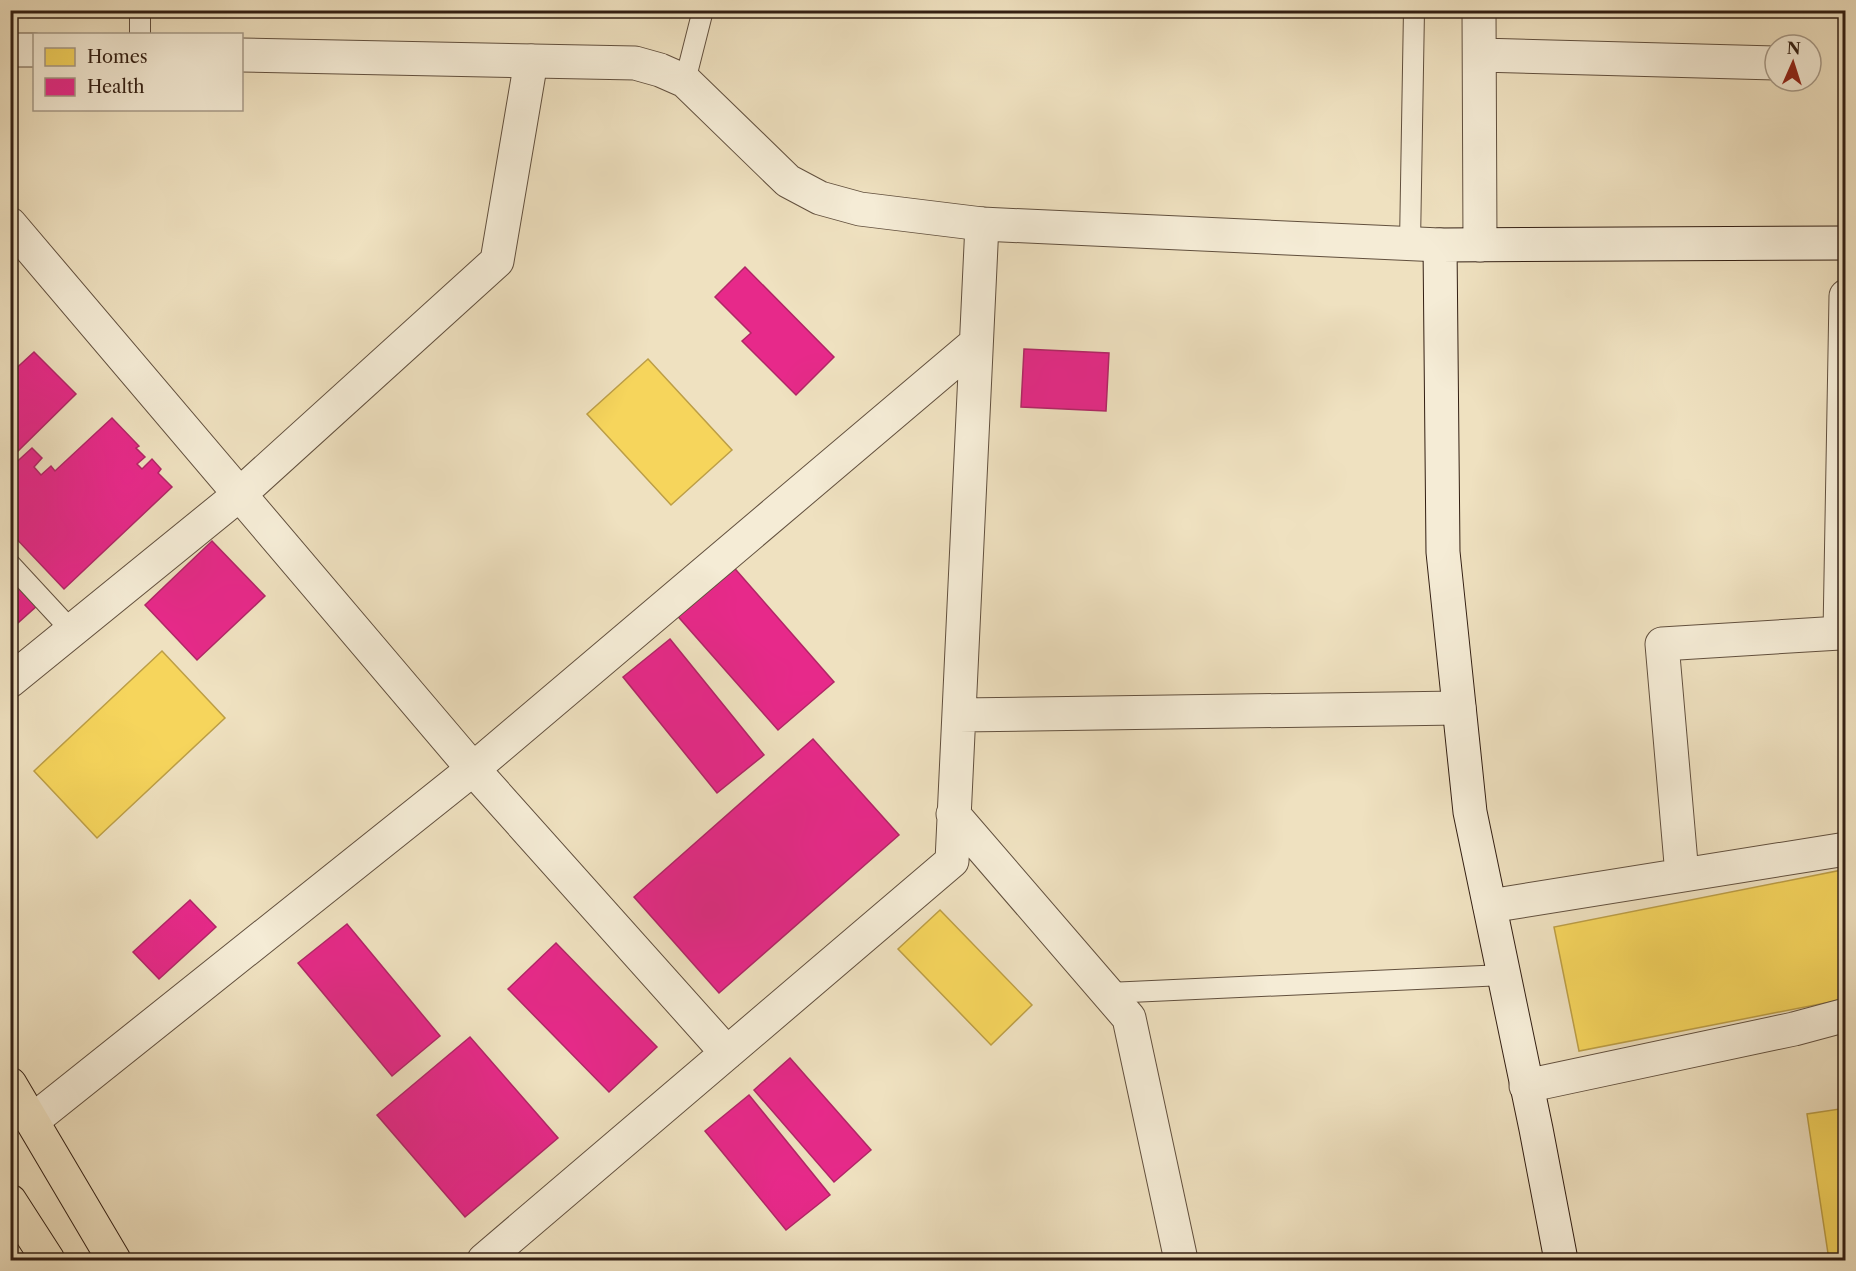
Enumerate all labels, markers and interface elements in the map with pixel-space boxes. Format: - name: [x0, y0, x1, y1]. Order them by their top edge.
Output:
- legend: [33, 33, 243, 111]
- north arrow: [1763, 33, 1823, 93]
- text: N: [1786, 38, 1801, 58]
- text: Homes: [87, 46, 148, 68]
- text: Health: [87, 76, 145, 98]

